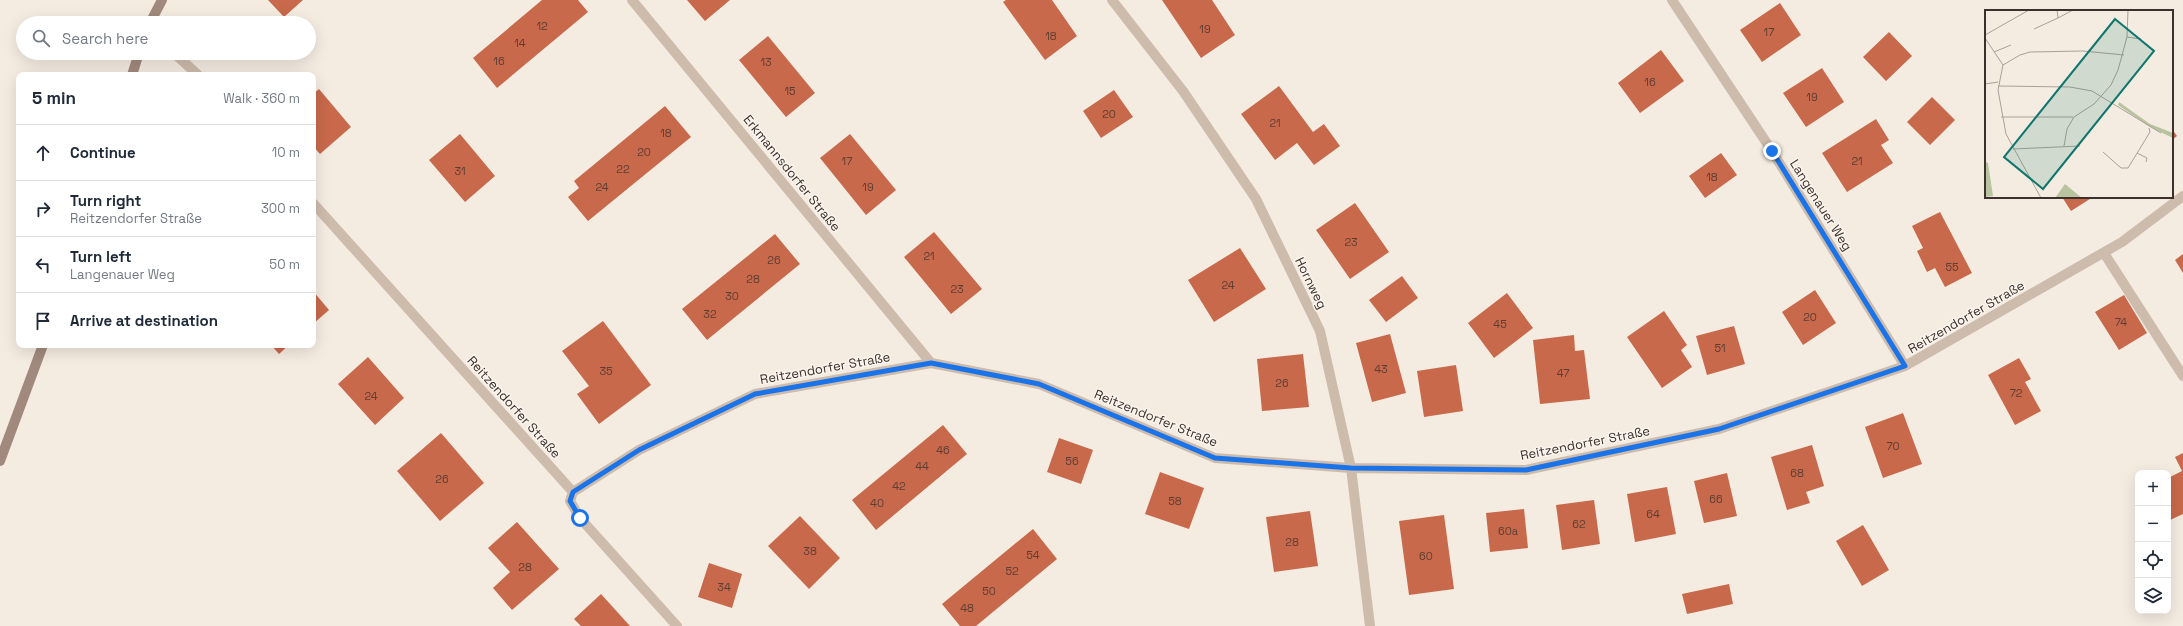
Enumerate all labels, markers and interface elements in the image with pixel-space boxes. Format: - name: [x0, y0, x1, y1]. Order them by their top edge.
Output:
- inset map: [1985, 10, 2173, 198]
- search box: [16, 16, 316, 60]
- house number: 12: [536, 19, 548, 33]
- house number: 19: [1199, 22, 1211, 36]
- house number: 17: [1764, 25, 1774, 39]
- icon: search: [30, 27, 52, 49]
- text: Search here: [62, 29, 148, 48]
- house number: 18: [1045, 29, 1057, 43]
- house number: 14: [514, 36, 526, 50]
- house number: 16: [493, 54, 505, 68]
- house number: 13: [760, 55, 772, 69]
- house number: 16: [1644, 75, 1656, 89]
- house number: 15: [784, 84, 796, 98]
- text: 5 min: [32, 87, 76, 109]
- text: Walk · 360 m: [223, 90, 300, 107]
- house number: 19: [1806, 90, 1818, 104]
- house number: 20: [1102, 107, 1116, 121]
- street label: Erkmannsdorfer Straße: [740, 111, 844, 235]
- house number: 21: [1269, 116, 1281, 130]
- house number: 18: [660, 126, 672, 140]
- icon: ahead: [32, 142, 54, 164]
- route end: [1763, 142, 1781, 160]
- text: Continue: [70, 143, 136, 162]
- text: 10 m: [272, 144, 300, 161]
- house number: 20: [637, 145, 651, 159]
- house number: 17: [842, 154, 852, 168]
- house number: 21: [1851, 154, 1863, 168]
- street label: Langenauer Weg: [1786, 156, 1856, 254]
- house number: 22: [616, 162, 630, 176]
- house number: 31: [454, 164, 466, 178]
- house number: 18: [1706, 170, 1718, 184]
- house number: 24: [595, 180, 609, 194]
- house number: 19: [862, 180, 874, 194]
- text: Turn right: [70, 191, 141, 210]
- icon: right: [32, 198, 54, 220]
- text: 300 m: [261, 200, 300, 217]
- text: Reitzendorfer Straße: [70, 210, 202, 227]
- house number: 23: [1344, 235, 1358, 249]
- text: Turn left: [70, 247, 132, 266]
- house number: 21: [923, 249, 935, 263]
- house number: 26: [767, 253, 781, 267]
- icon: left: [32, 254, 54, 276]
- street label: Hornweg: [1291, 254, 1331, 312]
- text: 50 m: [269, 256, 300, 273]
- house number: 55: [1945, 260, 1959, 274]
- text: Langenauer Weg: [70, 266, 175, 283]
- house number: 28: [746, 272, 760, 286]
- street label: Reitzendorfer Straße: [1905, 277, 2027, 357]
- house number: 24: [1221, 278, 1235, 292]
- house number: 23: [950, 282, 964, 296]
- house number: 30: [725, 289, 739, 303]
- house number: 32: [703, 307, 717, 321]
- icon: arrive: [32, 310, 54, 332]
- house number: 20: [1803, 310, 1817, 324]
- text: Arrive at destination: [70, 311, 218, 330]
- house number: 74: [2115, 315, 2127, 329]
- house number: 45: [1493, 317, 1507, 331]
- house number: 51: [1714, 341, 1726, 355]
- street label: Reitzendorfer Straße: [759, 348, 891, 388]
- street label: Reitzendorfer Straße: [464, 352, 564, 462]
- house number: 43: [1374, 362, 1388, 376]
- house number: 35: [599, 364, 613, 378]
- house number: 47: [1557, 366, 1569, 380]
- house number: 26: [1275, 376, 1289, 390]
- street label: Reitzendorfer Straße: [1092, 385, 1220, 451]
- house number: 72: [2010, 386, 2023, 400]
- house number: 24: [364, 389, 378, 403]
- street label: Reitzendorfer Straße: [1519, 422, 1651, 464]
- house number: 70: [1886, 439, 1900, 453]
- house number: 46: [936, 443, 950, 457]
- house number: 56: [1065, 454, 1079, 468]
- house number: 44: [915, 459, 929, 473]
- house number: 68: [1790, 466, 1804, 480]
- map controls: [2135, 470, 2171, 614]
- button: +: [2135, 470, 2171, 506]
- house number: 26: [435, 472, 449, 486]
- house number: 42: [892, 479, 906, 493]
- house number: 66: [1709, 492, 1723, 506]
- house number: 58: [1168, 494, 1182, 508]
- house number: 40: [870, 496, 884, 510]
- button: −: [2135, 506, 2171, 542]
- house number: 64: [1646, 507, 1660, 521]
- route start: [571, 509, 589, 527]
- house number: 62: [1572, 517, 1586, 531]
- house number: 60a: [1498, 524, 1519, 538]
- house number: 28: [1285, 535, 1299, 549]
- button: locate: [2135, 542, 2171, 578]
- house number: 38: [803, 544, 817, 558]
- house number: 54: [1026, 548, 1040, 562]
- house number: 60: [1419, 549, 1433, 563]
- house number: 28: [518, 560, 532, 574]
- house number: 52: [1005, 564, 1019, 578]
- button: layers: [2135, 578, 2171, 614]
- house number: 34: [717, 580, 731, 594]
- house number: 50: [982, 584, 996, 598]
- house number: 48: [960, 601, 974, 615]

